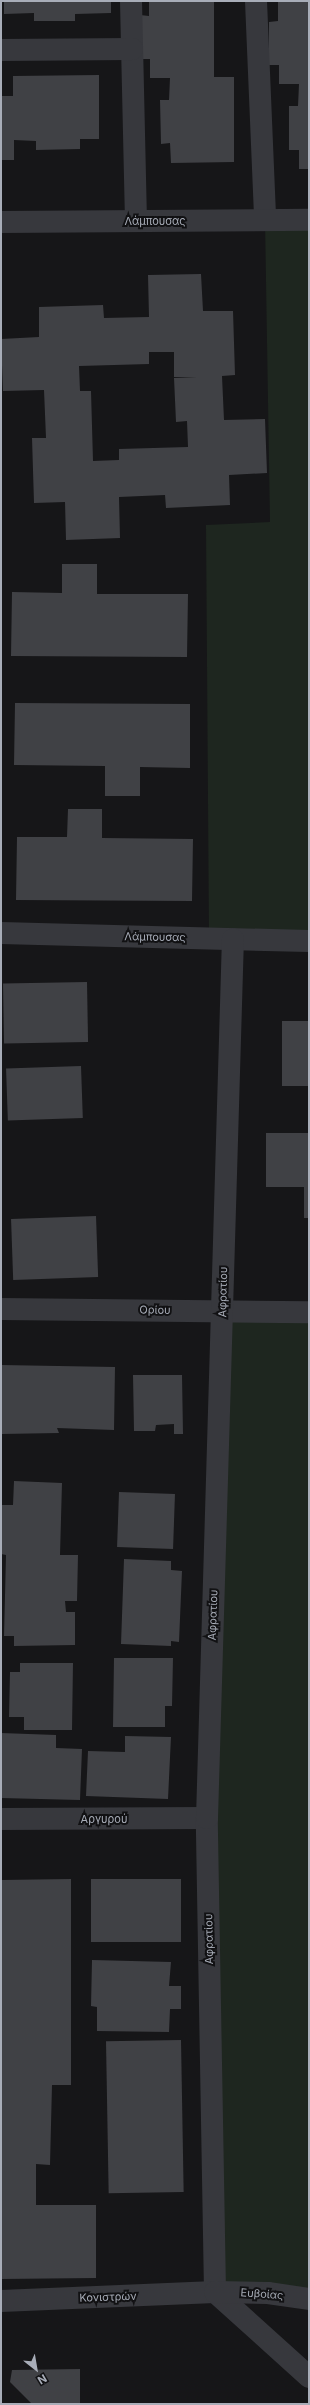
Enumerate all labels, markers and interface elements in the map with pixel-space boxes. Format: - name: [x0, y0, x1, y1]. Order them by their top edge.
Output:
- street label: Λάμπουσας: [124, 214, 186, 228]
- street label: Λάμπουσας: [124, 930, 186, 944]
- street label: Αφρατίου: [216, 1266, 230, 1318]
- street label: Ορίου: [139, 1303, 171, 1317]
- street label: Αφρατίου: [206, 1589, 220, 1641]
- street label: Αργυρού: [81, 1812, 127, 1826]
- street label: Αφρατίου: [202, 1913, 216, 1965]
- street label: Ευβοίας: [240, 2286, 284, 2302]
- street label: Κονιστρών: [79, 2289, 137, 2305]
- north arrow: [16, 2349, 56, 2389]
- text: N: [35, 2371, 49, 2387]

